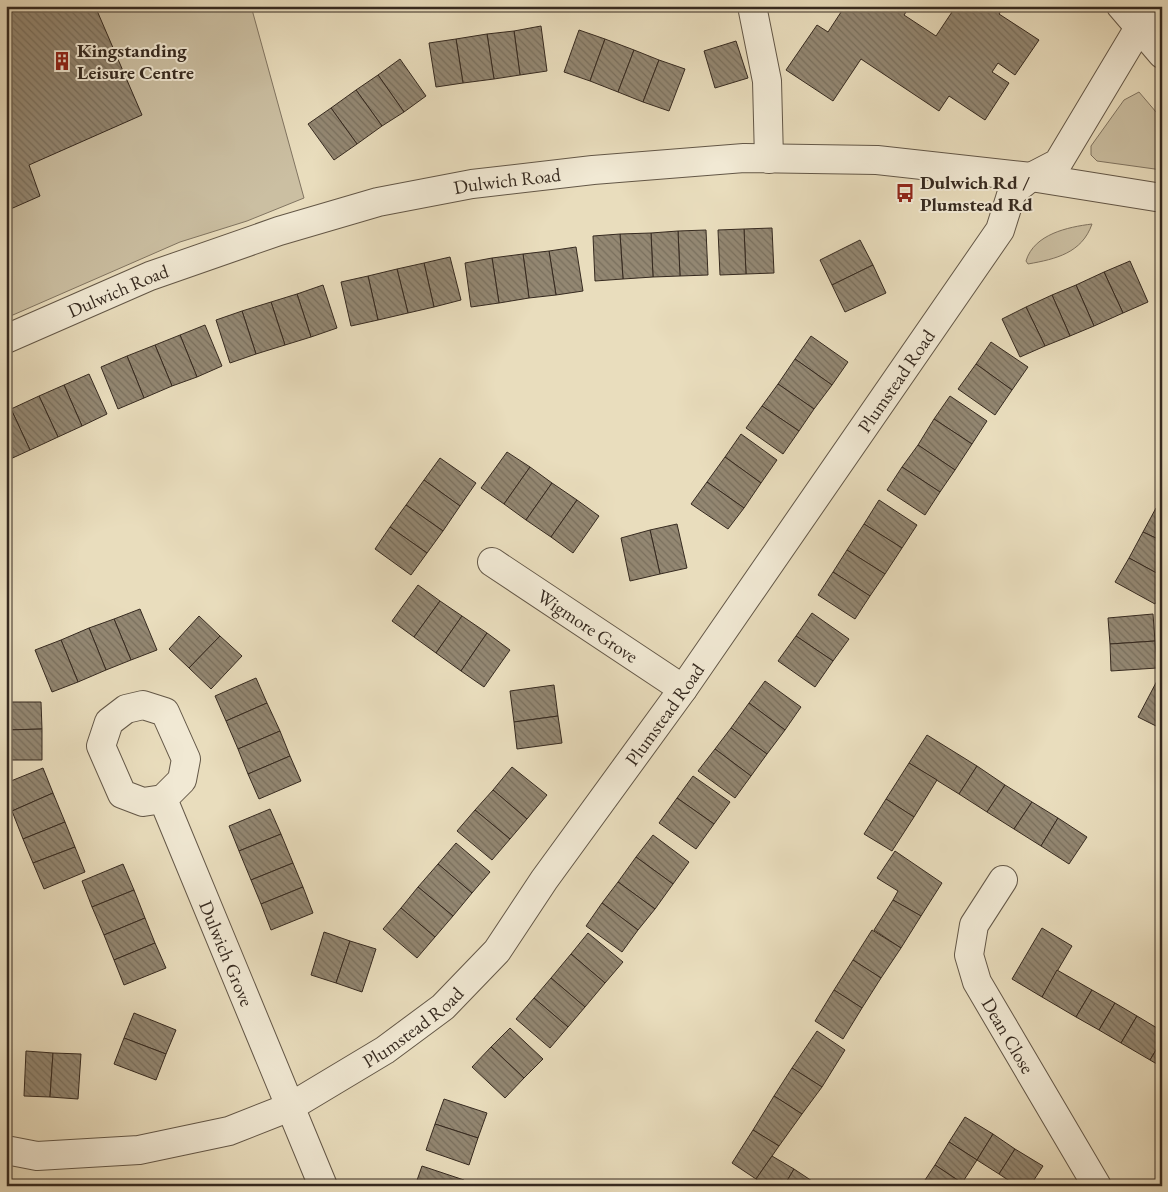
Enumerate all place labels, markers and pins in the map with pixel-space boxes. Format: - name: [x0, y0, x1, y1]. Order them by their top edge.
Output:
- place label: Kingstanding Leisure Centre: [77, 38, 194, 85]
- building icon: Kingstanding Leisure Centre: [51, 50, 73, 72]
- place label: Dulwich Rd / Plumstead Rd: [920, 170, 1033, 217]
- bus stop icon: Dulwich Rd / Plumstead Rd: [894, 182, 916, 204]

